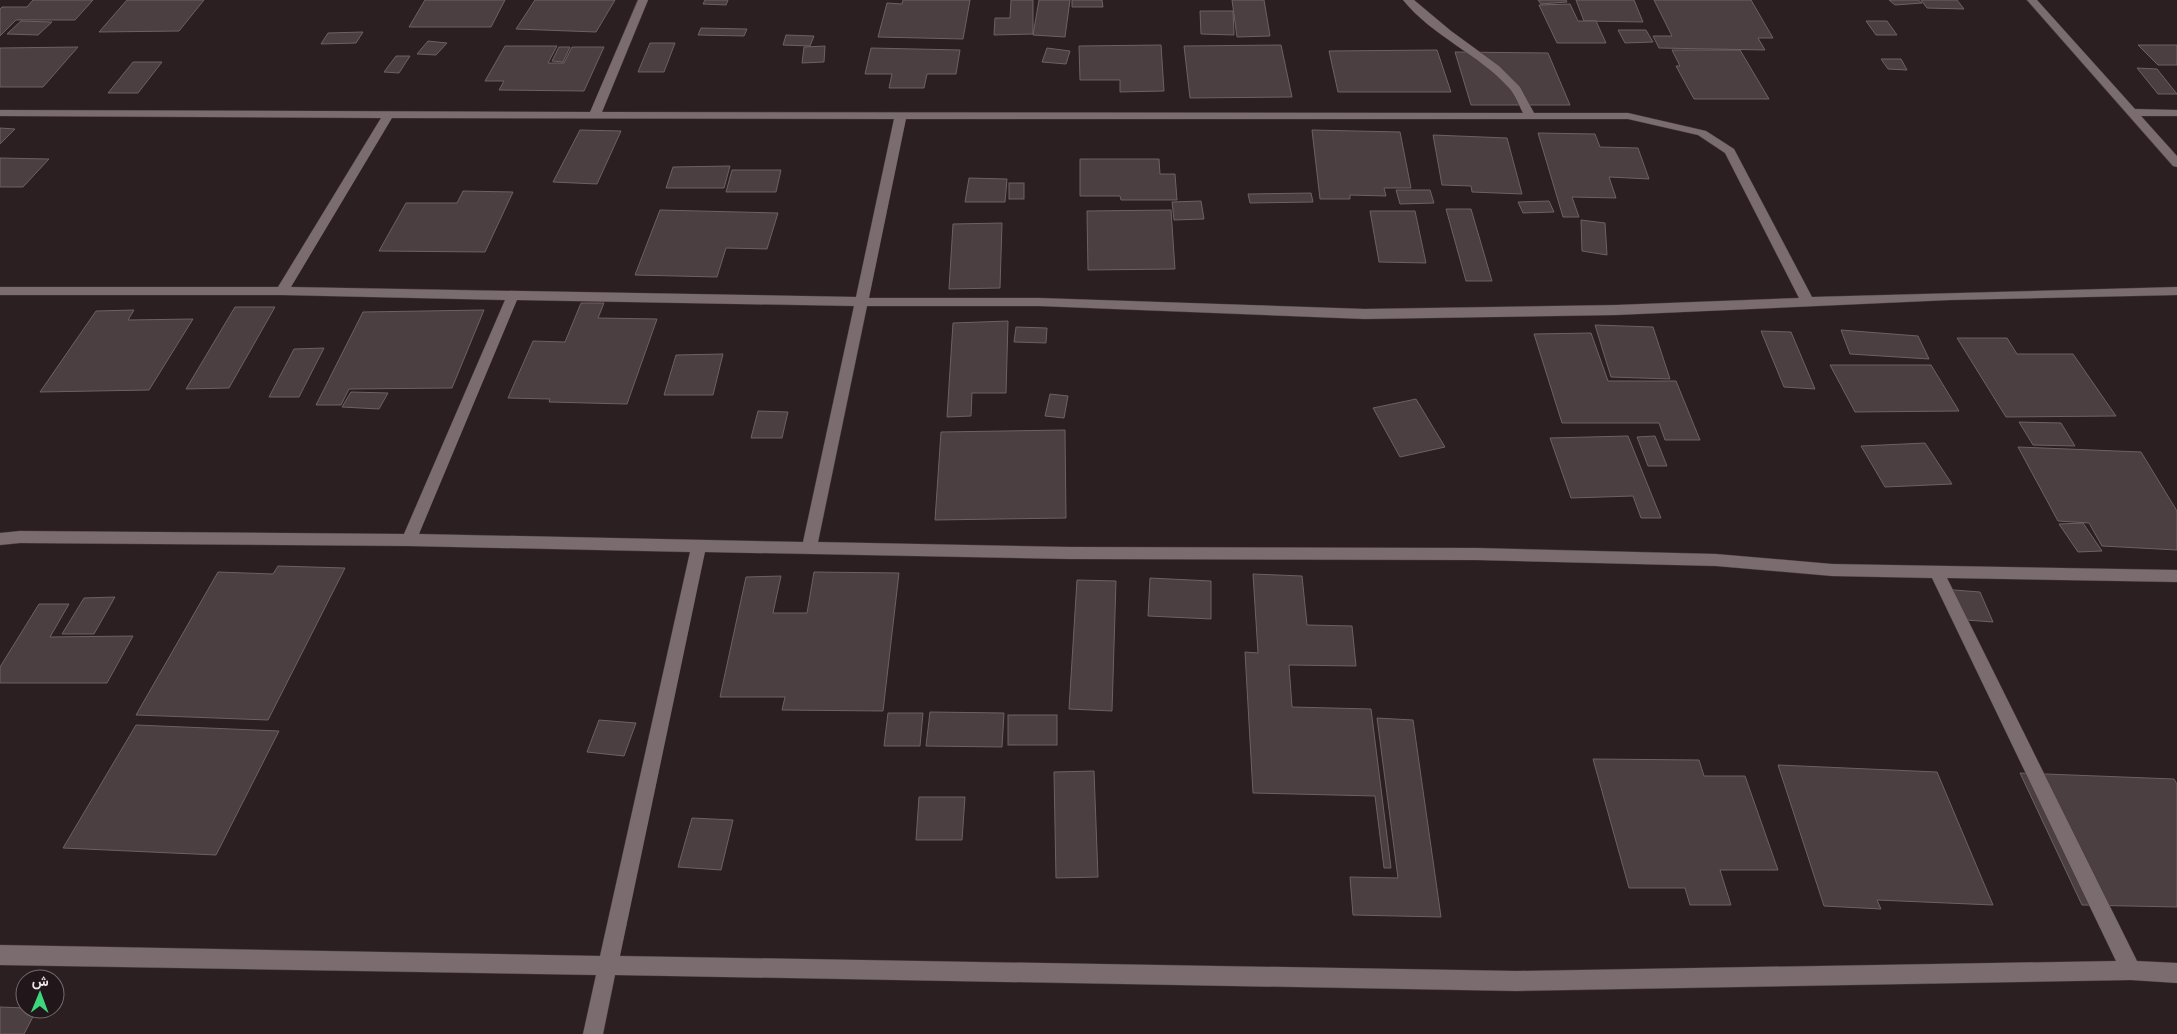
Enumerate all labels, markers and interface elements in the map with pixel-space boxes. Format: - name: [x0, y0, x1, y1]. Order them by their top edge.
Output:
- north arrow: [15, 969, 65, 1019]
- text: ش: [32, 972, 49, 990]

